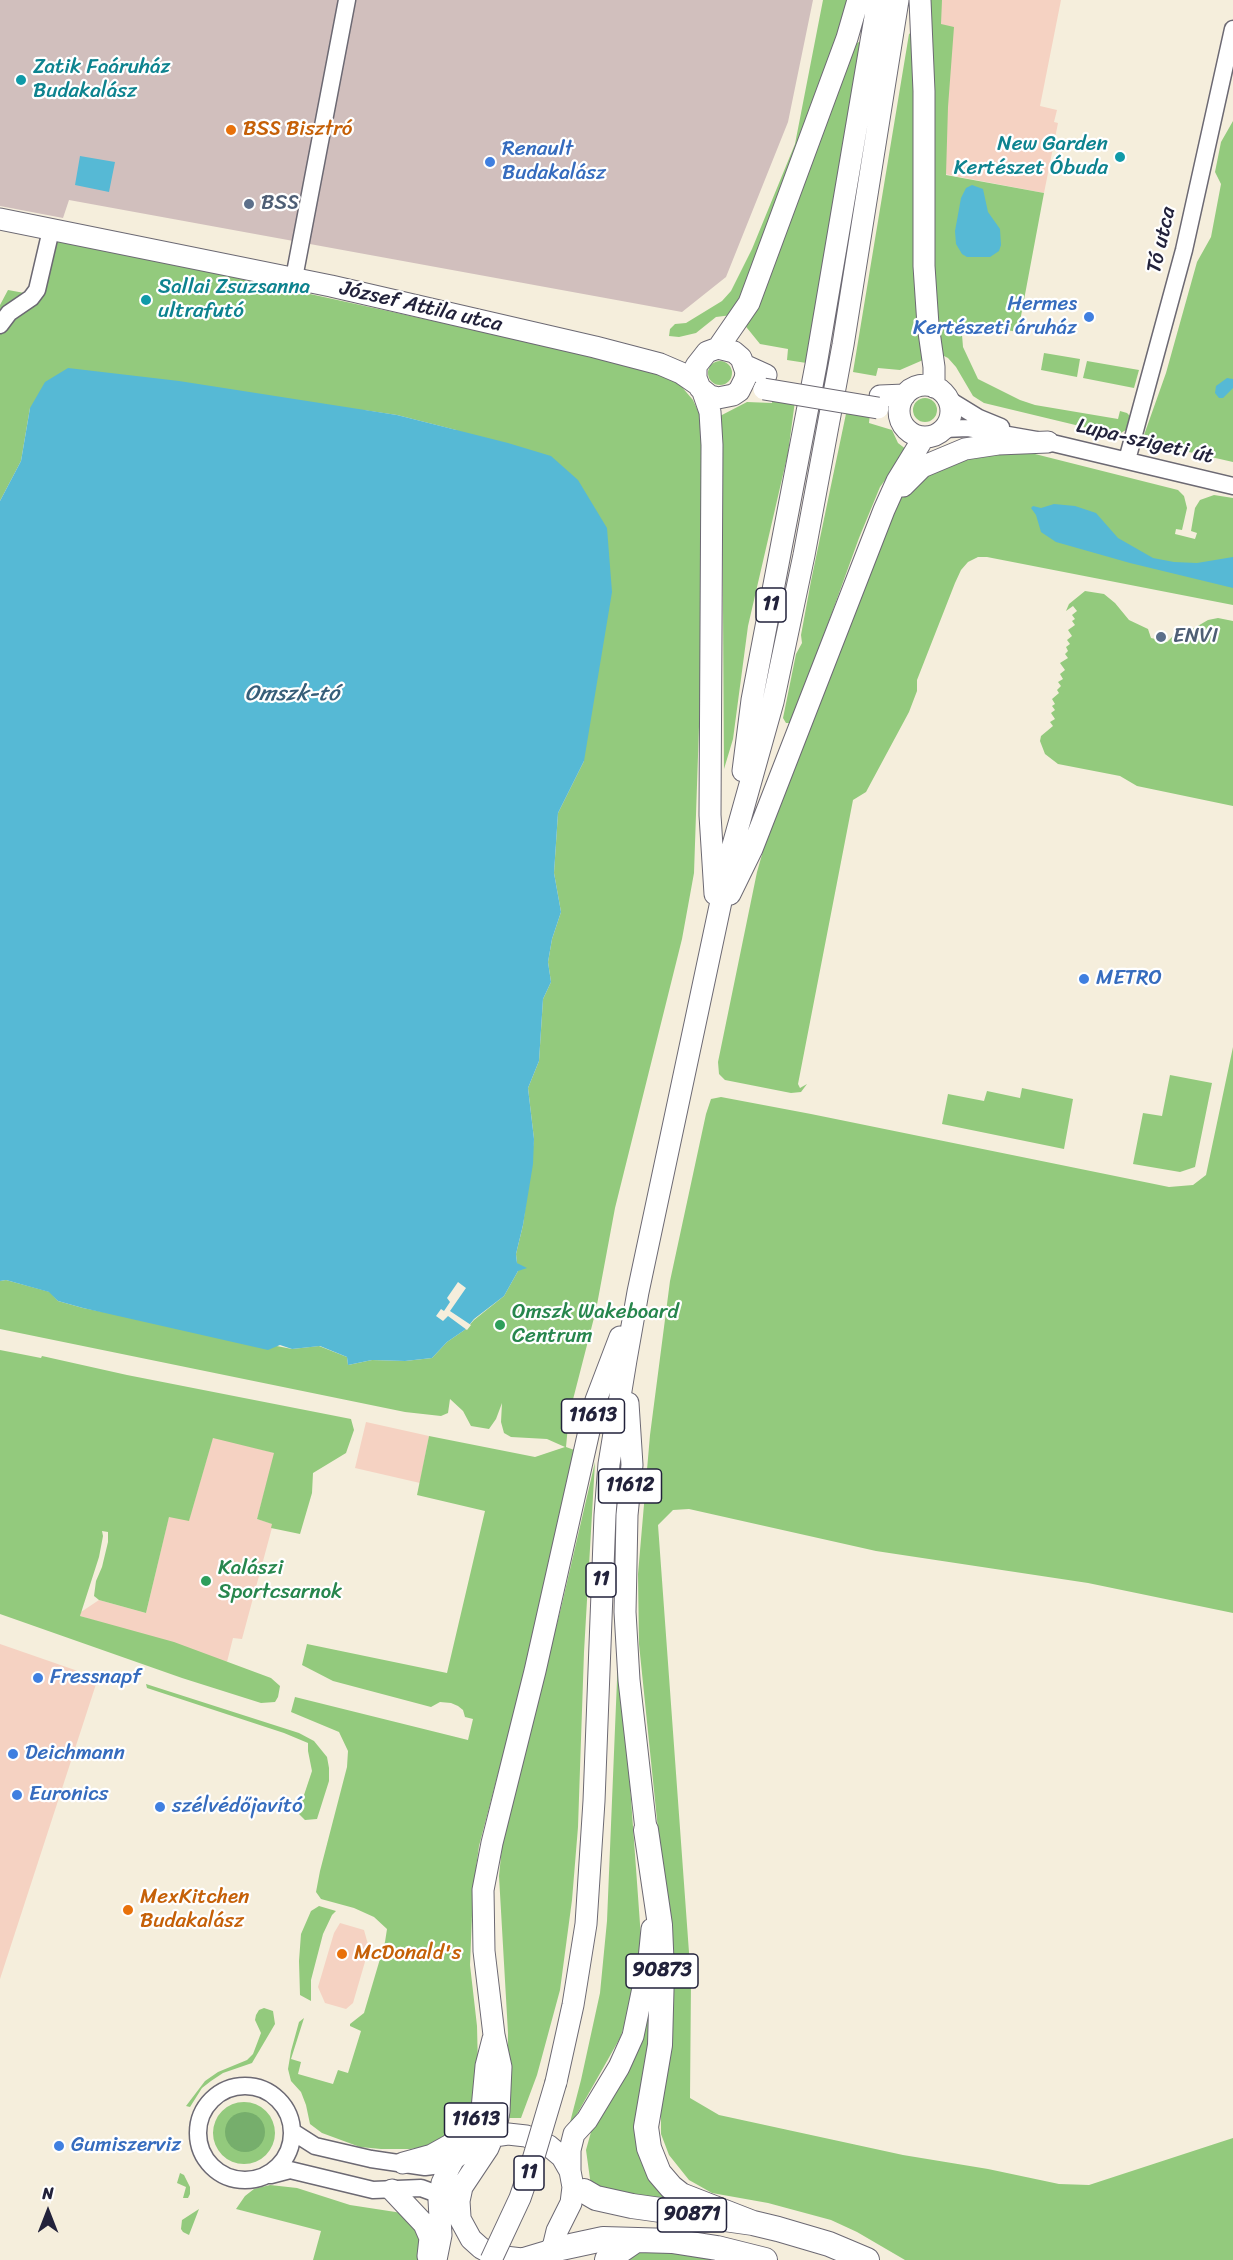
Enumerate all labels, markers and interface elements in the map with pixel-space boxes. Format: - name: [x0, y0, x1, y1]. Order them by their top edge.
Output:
- place label: Zatik Faáruház Budakalász: [33, 55, 170, 105]
- marker: Zatik Faáruház Budakalász: [14, 73, 28, 87]
- place label: BSS Bisztró: [243, 117, 353, 143]
- marker: BSS Bisztró: [224, 123, 238, 137]
- place label: New Garden Kertészet Óbuda: [954, 132, 1108, 182]
- place label: Renault Budakalász: [502, 137, 606, 187]
- marker: New Garden Kertészet Óbuda: [1113, 150, 1127, 164]
- marker: Renault Budakalász: [483, 155, 497, 169]
- place label: BSS: [261, 191, 299, 217]
- marker: BSS: [242, 197, 256, 211]
- street label: Tó utca: [1142, 204, 1182, 276]
- place label: Sallai Zsuzsanna ultrafutó: [158, 275, 310, 325]
- street label: József Attila utca: [337, 276, 505, 338]
- place label: Hermes Kertészeti áruház: [913, 292, 1077, 342]
- marker: Sallai Zsuzsanna ultrafutó: [139, 293, 153, 307]
- marker: Hermes Kertészeti áruház: [1082, 310, 1096, 324]
- street label: Lupa-szigeti út: [1074, 414, 1216, 470]
- road number: 11: [756, 588, 786, 622]
- place label: ENVI: [1173, 624, 1218, 650]
- marker: ENVI: [1154, 630, 1168, 644]
- water label: Omszk-tó: [245, 681, 339, 707]
- place label: METRO: [1096, 966, 1162, 992]
- marker: METRO: [1077, 972, 1091, 986]
- place label: Omszk Wakeboard Centrum: [512, 1300, 678, 1350]
- marker: Omszk Wakeboard Centrum: [493, 1318, 507, 1332]
- road number: 11613: [562, 1399, 624, 1433]
- road number: 11612: [598, 1469, 662, 1503]
- place label: Kalászi Sportcsarnok: [218, 1556, 342, 1606]
- road number: 11: [586, 1563, 616, 1597]
- marker: Kalászi Sportcsarnok: [199, 1574, 213, 1588]
- place label: Fressnapf: [50, 1665, 141, 1691]
- marker: Fressnapf: [31, 1671, 45, 1685]
- place label: Deichmann: [25, 1741, 125, 1767]
- marker: Deichmann: [6, 1747, 20, 1761]
- place label: Euronics: [29, 1782, 108, 1808]
- marker: Euronics: [10, 1788, 24, 1802]
- place label: szélvédőjavító: [172, 1794, 303, 1820]
- marker: szélvédőjavító: [153, 1800, 167, 1814]
- place label: MexKitchen Budakalász: [140, 1885, 249, 1935]
- marker: MexKitchen Budakalász: [121, 1903, 135, 1917]
- place label: McDonald's: [354, 1941, 461, 1967]
- marker: McDonald's: [335, 1947, 349, 1961]
- road number: 90873: [626, 1954, 698, 1988]
- road number: 11613: [444, 2103, 508, 2137]
- place label: Gumiszerviz: [71, 2133, 181, 2159]
- marker: Gumiszerviz: [52, 2139, 66, 2153]
- road number: 11: [514, 2156, 544, 2190]
- text: N: [42, 2179, 54, 2208]
- north arrow: [18, 2182, 78, 2242]
- road number: 90871: [658, 2198, 726, 2232]

